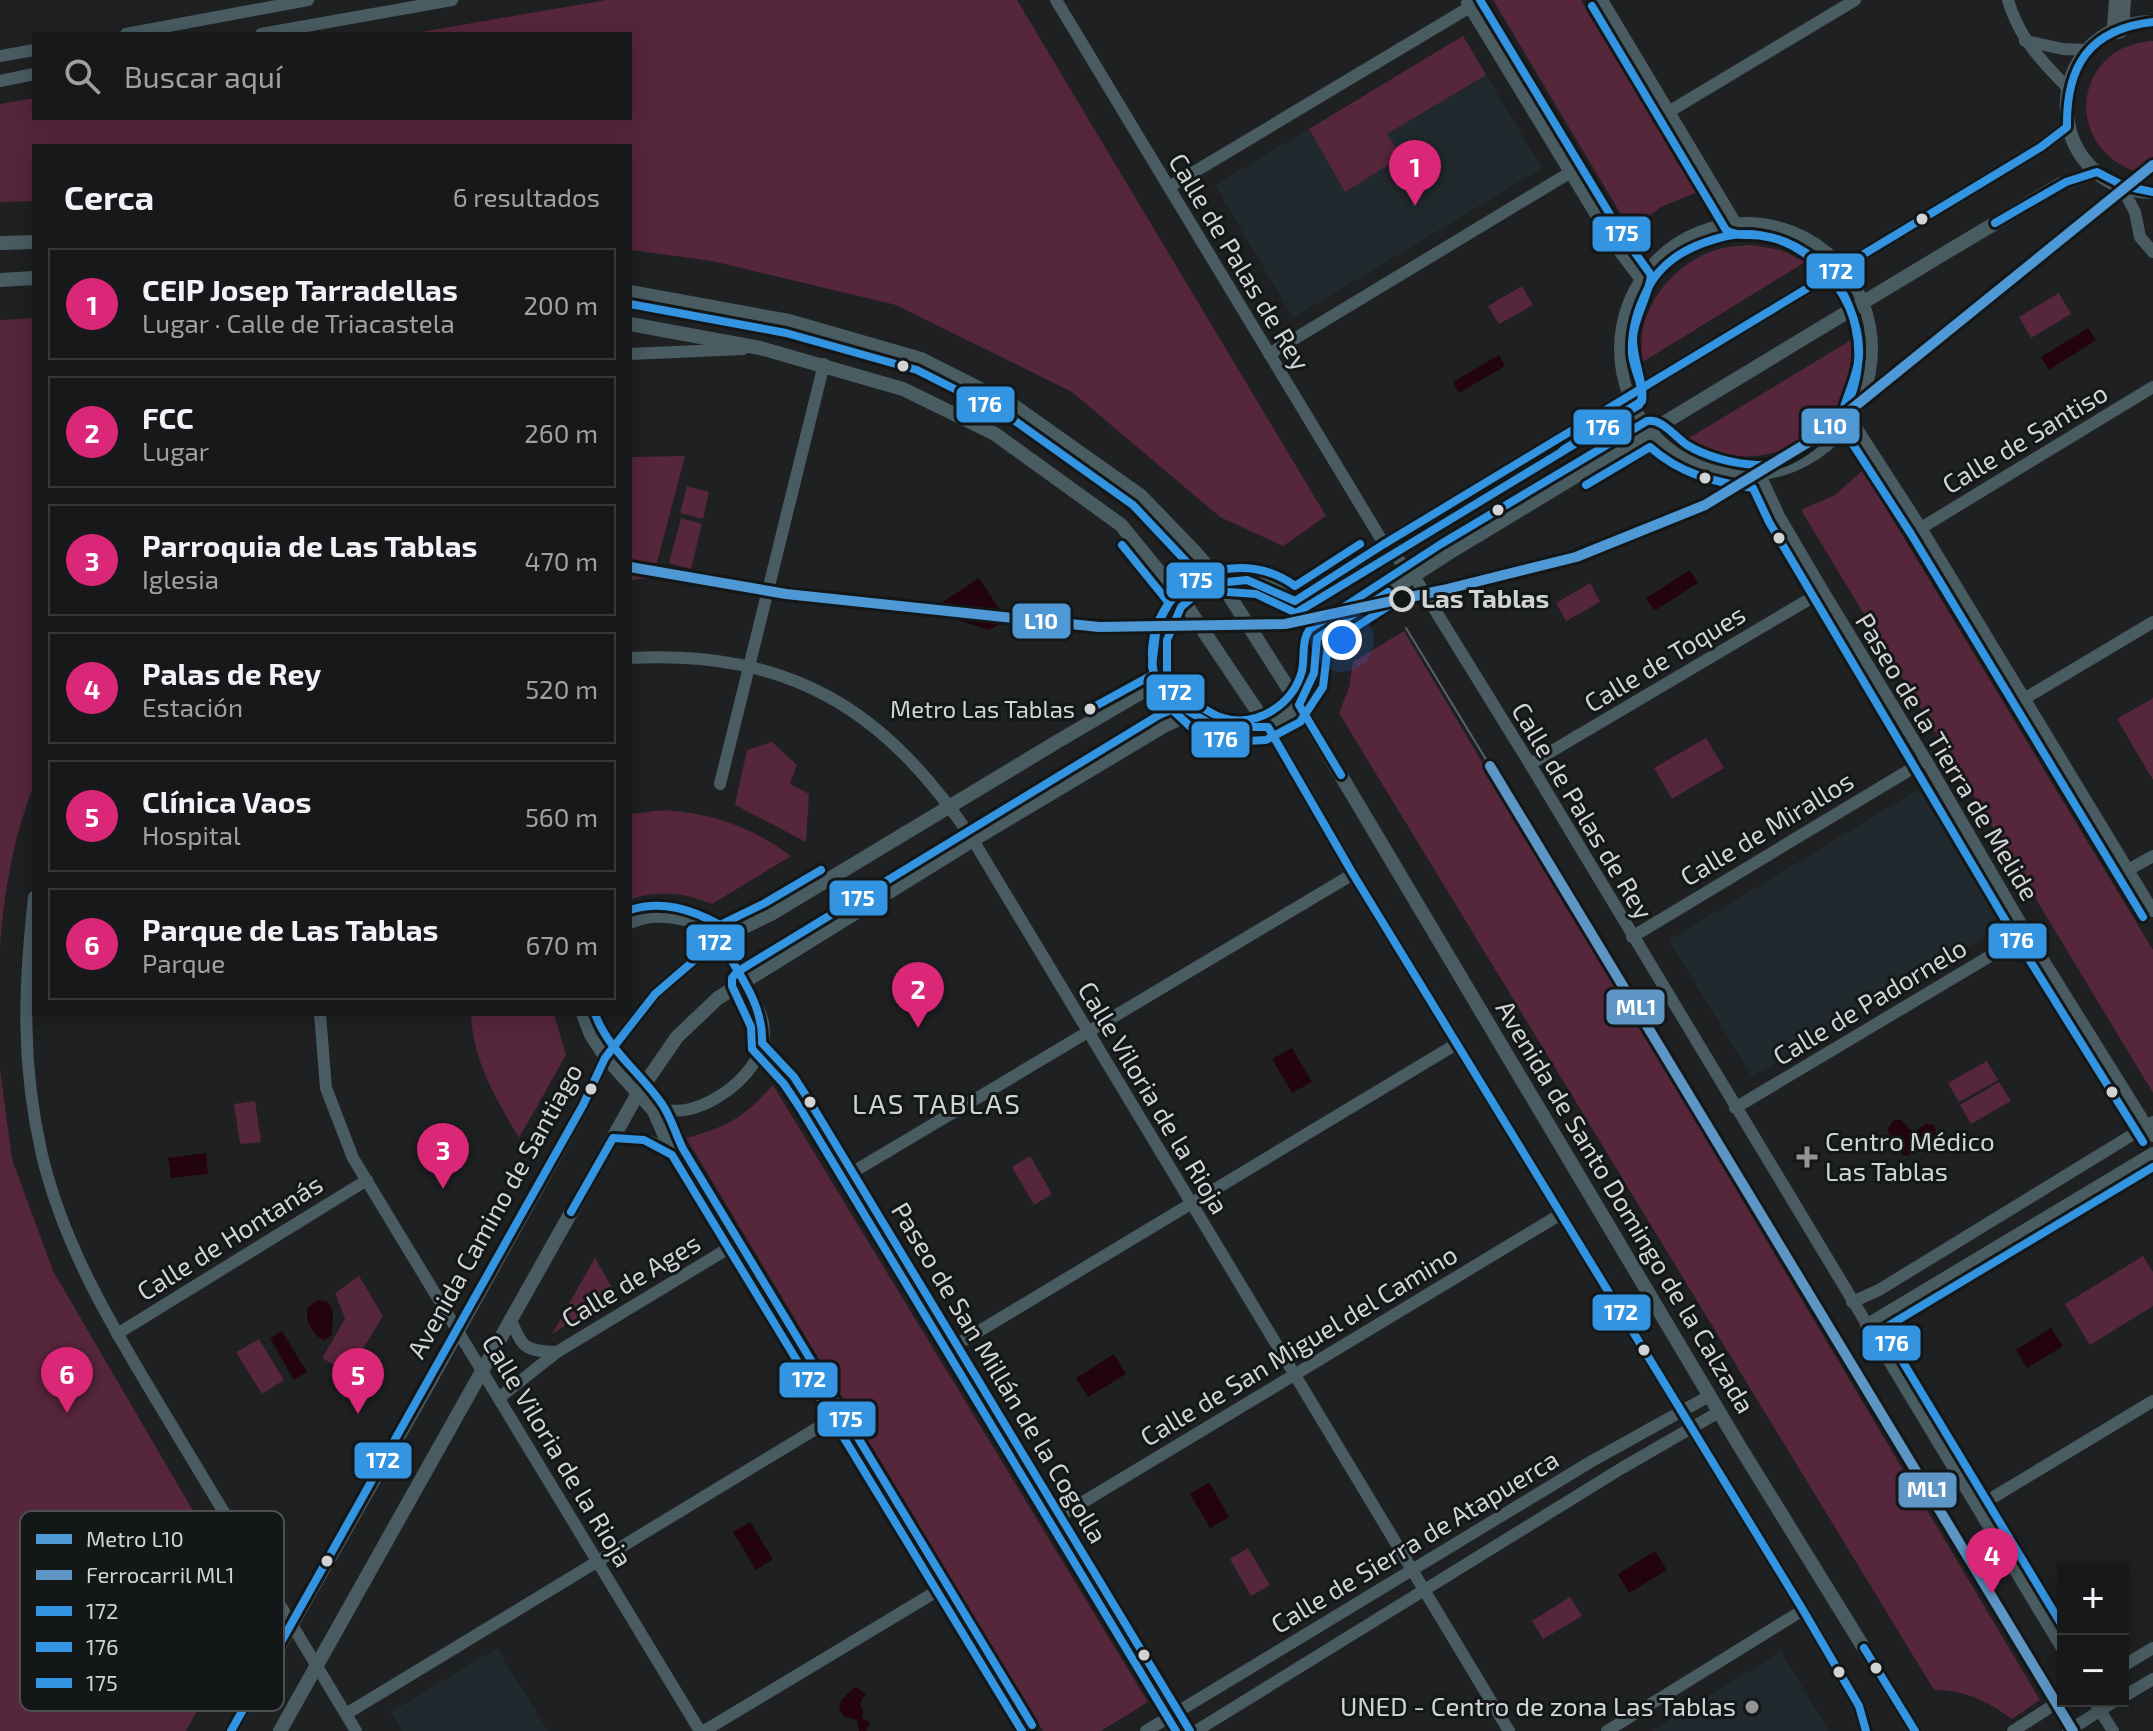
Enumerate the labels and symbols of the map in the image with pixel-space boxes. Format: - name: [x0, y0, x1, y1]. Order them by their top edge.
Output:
- pin: 1: [1389, 140, 1441, 206]
- street label: Calle de Palas de Rey: [1163, 147, 1317, 376]
- unlabelled marker: [1914, 211, 1930, 227]
- line badge: 175: [1591, 215, 1652, 253]
- text: 175: [1605, 219, 1639, 245]
- line badge: 172: [1805, 252, 1866, 290]
- text: 172: [1819, 257, 1853, 283]
- unlabelled marker: [895, 358, 911, 374]
- street label: Calle de Santiso: [1936, 376, 2112, 499]
- line badge: 176: [955, 385, 1016, 424]
- text: 176: [968, 390, 1002, 416]
- line badge: L10: [1800, 407, 1861, 445]
- line badge: 176: [1572, 408, 1633, 446]
- text: L10: [1813, 412, 1847, 438]
- text: 176: [1586, 413, 1620, 439]
- unlabelled marker: [1697, 470, 1713, 486]
- unlabelled marker: [1490, 502, 1506, 518]
- unlabelled marker: [1771, 530, 1787, 546]
- line badge: 175: [1165, 561, 1226, 600]
- text: 175: [1179, 566, 1213, 592]
- place label: Las Tablas: [1421, 582, 1549, 613]
- marker: Las Tablas: [1390, 587, 1414, 611]
- street label: Calle de Toques: [1578, 598, 1750, 718]
- line badge: L10: [1011, 602, 1072, 640]
- text: L10: [1024, 607, 1058, 633]
- street label: Paseo de la Tierra de Melide: [1850, 607, 2047, 906]
- your location: [1322, 620, 1362, 660]
- line badge: 172: [1145, 673, 1206, 712]
- text: 172: [1158, 678, 1192, 704]
- place label: Metro Las Tablas: [890, 694, 1075, 723]
- street label: Calle de Palas de Rey: [1506, 696, 1660, 925]
- marker: Metro Las Tablas: [1082, 701, 1098, 717]
- line badge: 176: [1190, 720, 1251, 759]
- text: 176: [1204, 725, 1238, 751]
- street label: Calle de Mirallos: [1674, 764, 1858, 892]
- line badge: 175: [828, 879, 889, 917]
- text: 175: [841, 884, 875, 910]
- line badge: 176: [1987, 922, 2048, 960]
- line badge: 172: [685, 923, 746, 962]
- text: 176: [2000, 926, 2034, 952]
- text: 172: [698, 928, 732, 954]
- street label: Calle de Padornelo: [1767, 931, 1972, 1071]
- pin: 2: [892, 962, 944, 1028]
- street label: Calle Viloria de la Rioja: [1073, 975, 1236, 1219]
- line badge: ML1: [1605, 988, 1666, 1026]
- text: ML1: [1616, 993, 1656, 1019]
- street label: Avenida de Santo Domingo de la Calzada: [1490, 994, 1762, 1418]
- street label: Avenida Camino de Santiago: [400, 1057, 588, 1363]
- unlabelled marker: [583, 1081, 599, 1097]
- unlabelled marker: [2104, 1084, 2120, 1100]
- district label: LAS TABLAS: [852, 1086, 1022, 1120]
- unlabelled marker: [802, 1094, 818, 1110]
- pin: 3: [417, 1123, 469, 1189]
- place label: Centro Médico Las Tablas: [1825, 1125, 1995, 1186]
- marker: Centro Médico Las Tablas: [1796, 1146, 1818, 1168]
- street label: Calle de Hontanás: [131, 1167, 328, 1306]
- street label: Paseo de San Millán de la Cogolla: [886, 1196, 1115, 1548]
- street label: Calle de Ages: [555, 1226, 705, 1333]
- street label: Calle de San Miguel del Camino: [1134, 1238, 1462, 1452]
- line badge: 172: [1591, 1293, 1652, 1332]
- text: 172: [1604, 1298, 1638, 1324]
- line badge: 176: [1861, 1324, 1922, 1362]
- street label: Calle Viloria de la Rioja: [477, 1328, 640, 1572]
- text: 176: [1875, 1329, 1909, 1355]
- unlabelled marker: [1636, 1342, 1652, 1358]
- pin: 6: [41, 1347, 93, 1413]
- pin: 5: [332, 1348, 384, 1414]
- line badge: 172: [778, 1361, 839, 1399]
- text: 172: [792, 1365, 826, 1391]
- line badge: 175: [816, 1400, 877, 1438]
- text: 175: [829, 1405, 863, 1431]
- line badge: 172: [353, 1441, 413, 1480]
- street label: Calle de Sierra de Atapuerca: [1265, 1442, 1564, 1639]
- text: 172: [366, 1446, 400, 1472]
- line badge: ML1: [1897, 1471, 1958, 1509]
- text: ML1: [1907, 1475, 1947, 1501]
- legend: [20, 1511, 284, 1711]
- text: Metro L10: [86, 1525, 184, 1551]
- pin: 4: [1966, 1528, 2018, 1594]
- unlabelled marker: [319, 1553, 335, 1569]
- text: Ferrocarril ML1: [86, 1561, 234, 1587]
- text: 172: [86, 1597, 118, 1623]
- text: 176: [86, 1633, 119, 1659]
- unlabelled marker: [1136, 1647, 1152, 1663]
- unlabelled marker: [1868, 1660, 1884, 1676]
- unlabelled marker: [1831, 1664, 1847, 1680]
- text: 175: [86, 1669, 118, 1695]
- place label: UNED - Centro de zona Las Tablas: [1340, 1690, 1736, 1721]
- marker: UNED - Centro de zona Las Tablas: [1743, 1698, 1761, 1716]

